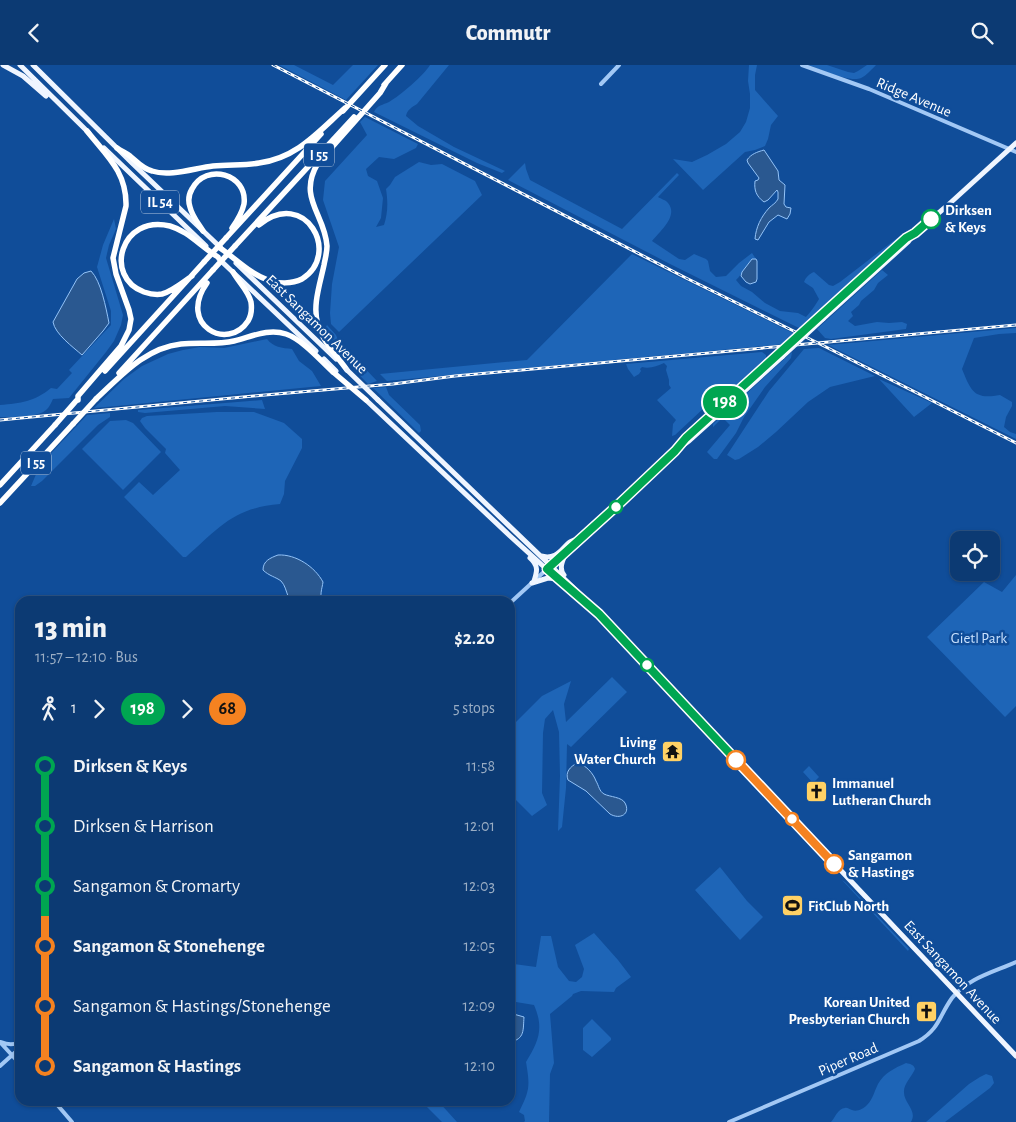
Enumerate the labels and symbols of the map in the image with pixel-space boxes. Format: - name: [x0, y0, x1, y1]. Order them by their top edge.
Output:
- street label: Ridge Avenue: [874, 75, 954, 120]
- road number: I 55: [304, 143, 334, 167]
- road number: IL 54: [141, 190, 179, 213]
- place label: Dirksen & Keys: [945, 203, 992, 235]
- marker: Dirksen & Keys: [921, 209, 941, 229]
- street label: East Sangamon Avenue: [263, 272, 370, 377]
- line badge: 198: [696, 386, 754, 418]
- road number: I 55: [21, 451, 51, 474]
- unlabelled marker: [609, 500, 623, 514]
- park label: Gietl Park: [951, 631, 1007, 646]
- unlabelled marker: [640, 658, 654, 672]
- place label: Living Water Church: [574, 735, 656, 767]
- temple icon: Living Water Church: [660, 739, 684, 763]
- unlabelled marker: [726, 750, 746, 770]
- place label: Immanuel Lutheran Church: [832, 776, 931, 808]
- church icon: Immanuel Lutheran Church: [804, 780, 828, 804]
- unlabelled marker: [785, 812, 799, 826]
- place label: Sangamon & Hastings: [848, 848, 915, 880]
- marker: Sangamon & Hastings: [824, 854, 844, 874]
- sports icon: FitClub North: [780, 894, 804, 918]
- place label: FitClub North: [808, 899, 889, 914]
- street label: East Sangamon Avenue: [901, 918, 1004, 1027]
- place label: Korean United Presbyterian Church: [788, 995, 910, 1027]
- church icon: Korean United Presbyterian Church: [914, 999, 938, 1023]
- street label: Piper Road: [816, 1040, 880, 1079]

